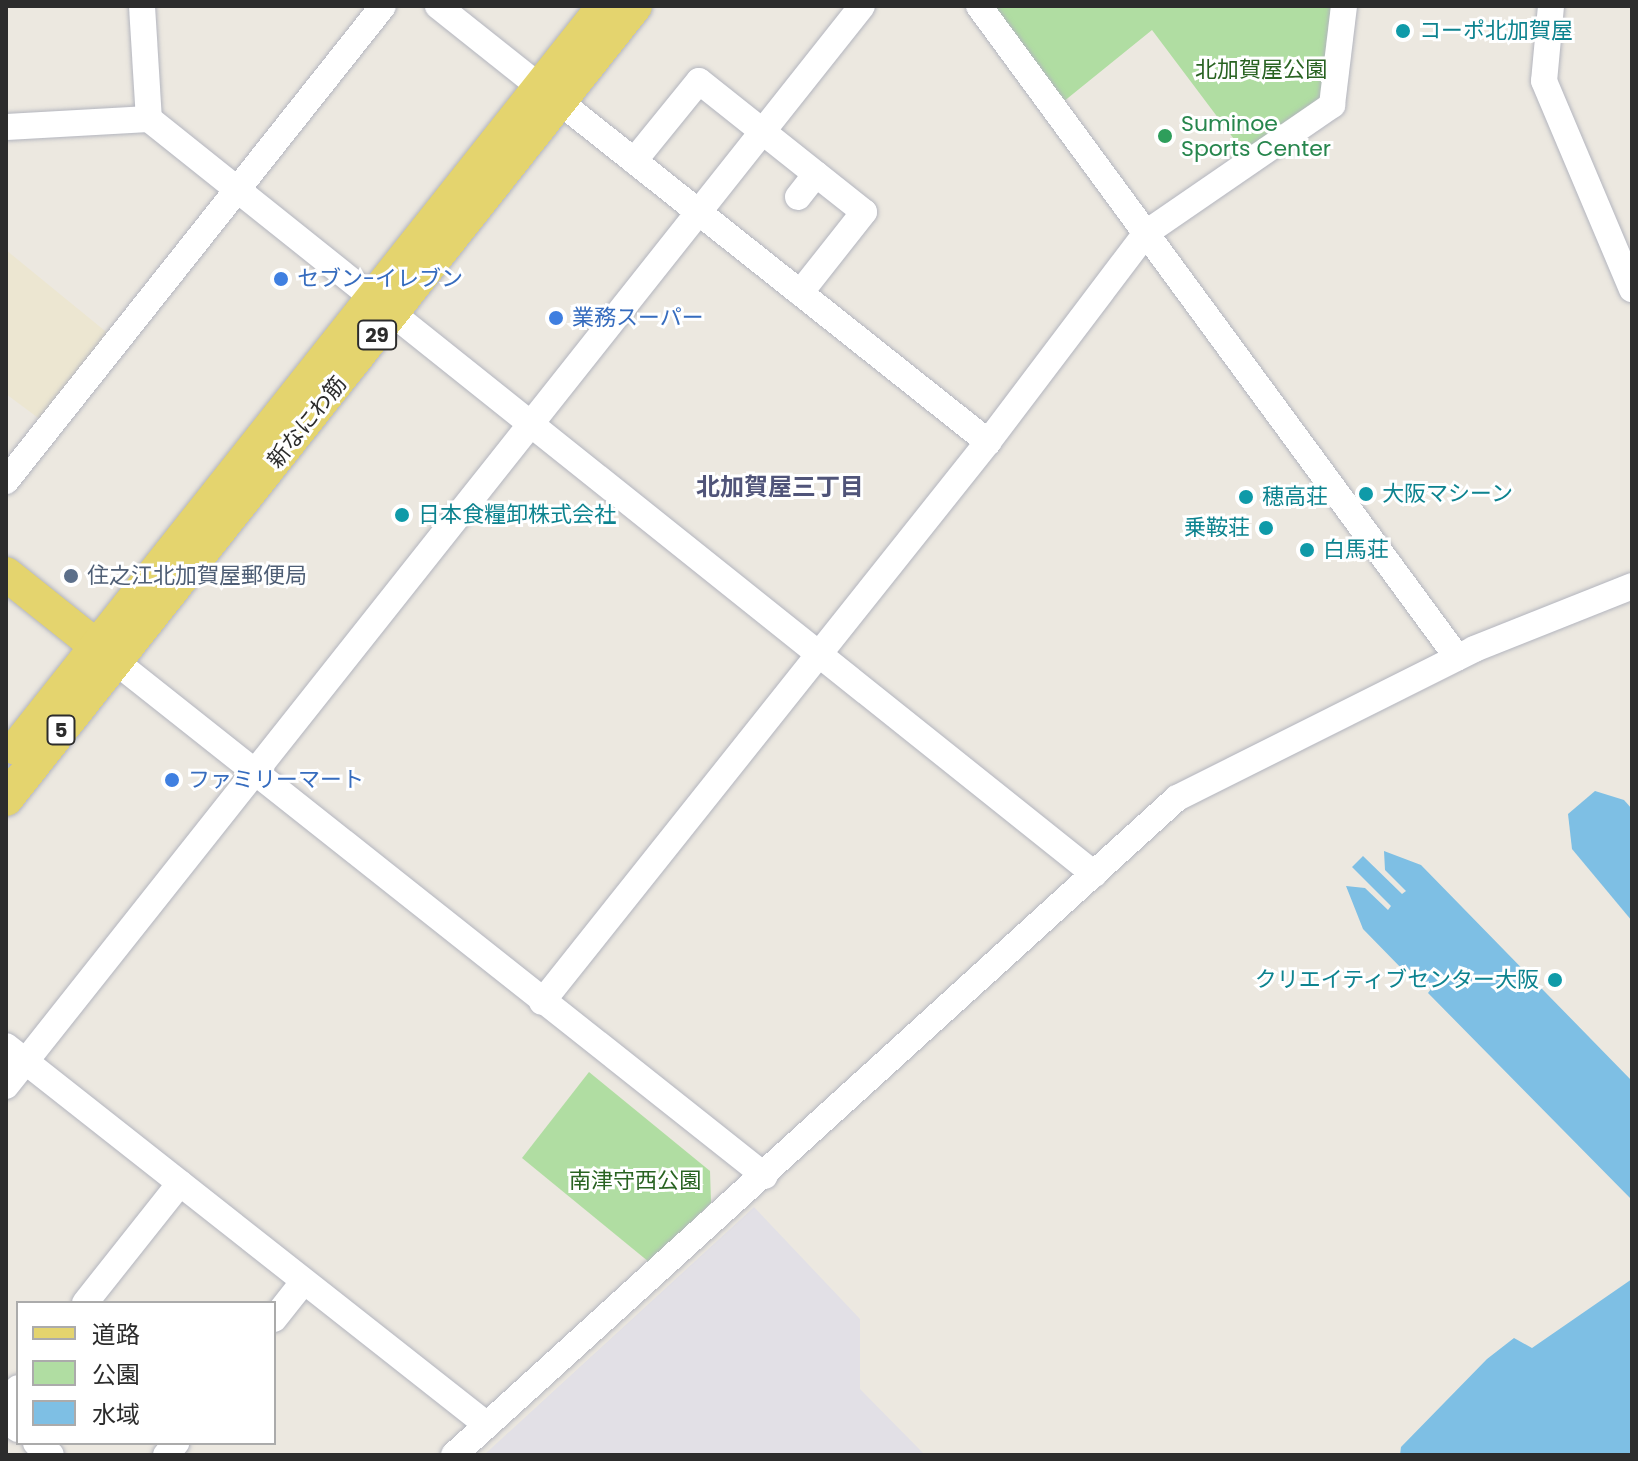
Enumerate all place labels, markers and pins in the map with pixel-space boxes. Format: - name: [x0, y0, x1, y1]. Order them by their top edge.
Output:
- place label: コーポ北加賀屋: [1419, 18, 1573, 44]
- marker: コーポ北加賀屋: [1394, 22, 1412, 40]
- place label: Suminoe Sports Center: [1181, 110, 1331, 162]
- marker: Suminoe Sports Center: [1156, 127, 1174, 145]
- place label: セブン-イレブン: [297, 266, 463, 292]
- marker: セブン-イレブン: [272, 270, 290, 288]
- place label: 業務スーパー: [572, 305, 704, 331]
- marker: 業務スーパー: [547, 309, 565, 327]
- place label: 大阪マシーン: [1382, 481, 1514, 507]
- place label: 穂高荘: [1262, 484, 1328, 510]
- marker: 大阪マシーン: [1357, 485, 1375, 503]
- marker: 穂高荘: [1237, 488, 1255, 506]
- place label: 日本食糧卸株式会社: [418, 502, 616, 528]
- marker: 日本食糧卸株式会社: [393, 506, 411, 524]
- place label: 乗鞍荘: [1184, 515, 1250, 541]
- marker: 乗鞍荘: [1257, 519, 1275, 537]
- place label: 白馬荘: [1323, 537, 1389, 563]
- marker: 白馬荘: [1298, 541, 1316, 559]
- place label: 住之江北加賀屋郵便局: [87, 563, 307, 589]
- marker: 住之江北加賀屋郵便局: [62, 567, 80, 585]
- place label: ファミリーマート: [188, 767, 364, 793]
- marker: ファミリーマート: [163, 771, 181, 789]
- place label: クリエイティブセンター大阪: [1253, 967, 1539, 993]
- marker: クリエイティブセンター大阪: [1546, 971, 1564, 989]

